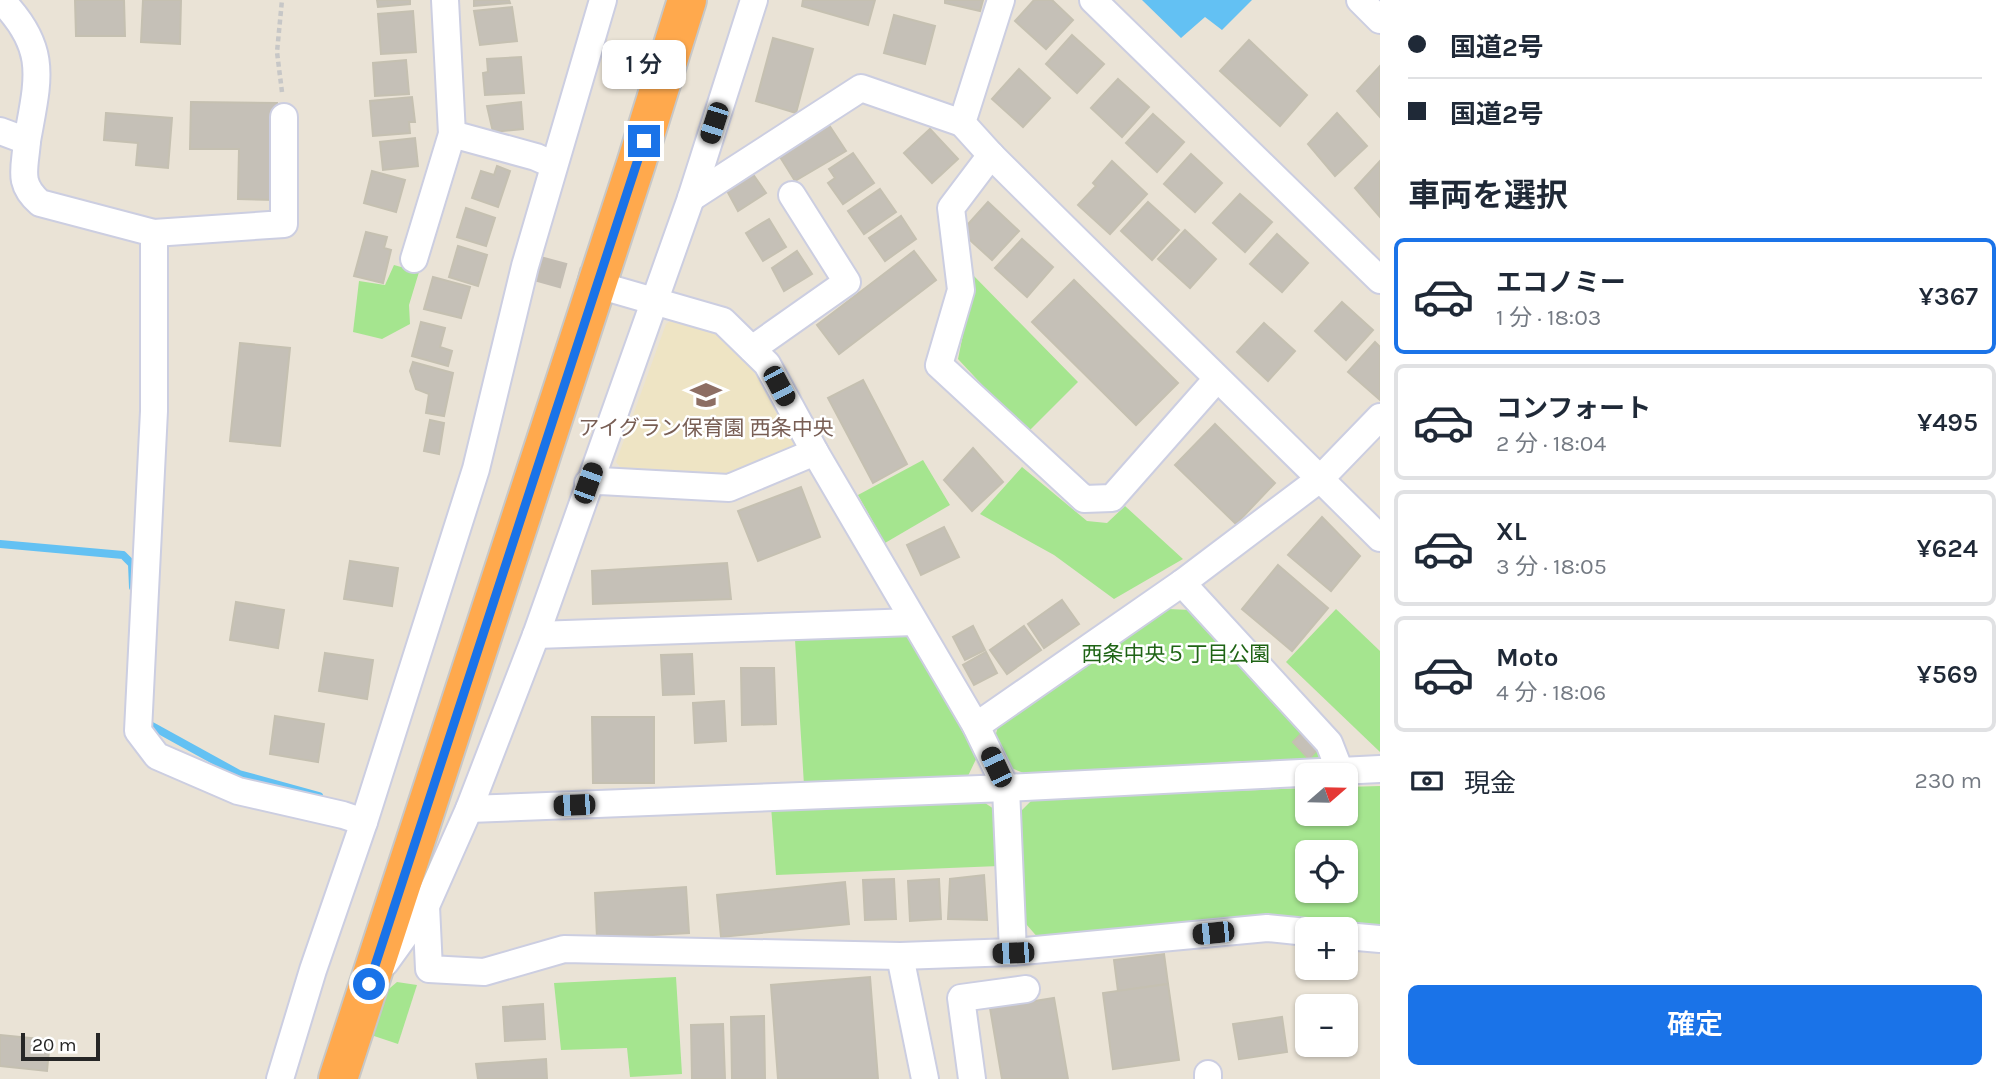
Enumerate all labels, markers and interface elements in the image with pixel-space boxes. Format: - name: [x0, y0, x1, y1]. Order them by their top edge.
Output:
- text: 国道2号: [1450, 32, 1544, 63]
- callout: 1 分: [602, 40, 686, 88]
- text: 1 分: [626, 51, 662, 78]
- text: 国道2号: [1450, 99, 1544, 130]
- car: [698, 100, 731, 146]
- route end: [628, 125, 660, 157]
- text: 車両を選択: [1408, 177, 1568, 214]
- icon: car: [1412, 265, 1475, 328]
- text: エコノミー: [1496, 267, 1626, 298]
- text: ¥367: [1919, 281, 1978, 312]
- text: 1 分 · 18:03: [1496, 304, 1601, 331]
- car: [760, 363, 799, 409]
- school or university icon: アイグラン保育園 西条中央: [689, 378, 723, 412]
- icon: car: [1412, 391, 1475, 454]
- text: コンフォート: [1496, 393, 1651, 424]
- text: ¥495: [1917, 407, 1978, 438]
- place label: アイグラン保育園 西条中央: [578, 416, 834, 440]
- text: 2 分 · 18:04: [1496, 430, 1606, 457]
- car: [571, 460, 606, 506]
- text: XL: [1496, 516, 1527, 547]
- icon: car: [1412, 517, 1475, 580]
- text: ¥624: [1917, 533, 1978, 564]
- text: 3 分 · 18:05: [1496, 553, 1607, 580]
- park label: 西条中央５丁目公園: [1082, 642, 1271, 666]
- text: Moto: [1496, 642, 1558, 673]
- icon: car: [1412, 643, 1475, 706]
- text: ¥569: [1917, 659, 1978, 690]
- text: 4 分 · 18:06: [1496, 679, 1606, 706]
- car: [978, 744, 1015, 790]
- icon: cash: [1408, 762, 1446, 800]
- north arrow: [1295, 763, 1358, 826]
- map controls: [1295, 763, 1358, 1057]
- text: 230 m: [1914, 767, 1982, 794]
- text: 現金: [1464, 768, 1516, 799]
- car: [553, 794, 596, 816]
- button: locate: [1295, 840, 1358, 903]
- button: +: [1295, 917, 1358, 980]
- car: [1192, 920, 1235, 946]
- car: [992, 942, 1035, 964]
- route start: [353, 968, 385, 1000]
- button: 確定: [1408, 985, 1982, 1065]
- button: −: [1295, 994, 1358, 1057]
- scale bar: [21, 1030, 100, 1062]
- text: 20 m: [32, 1034, 77, 1056]

